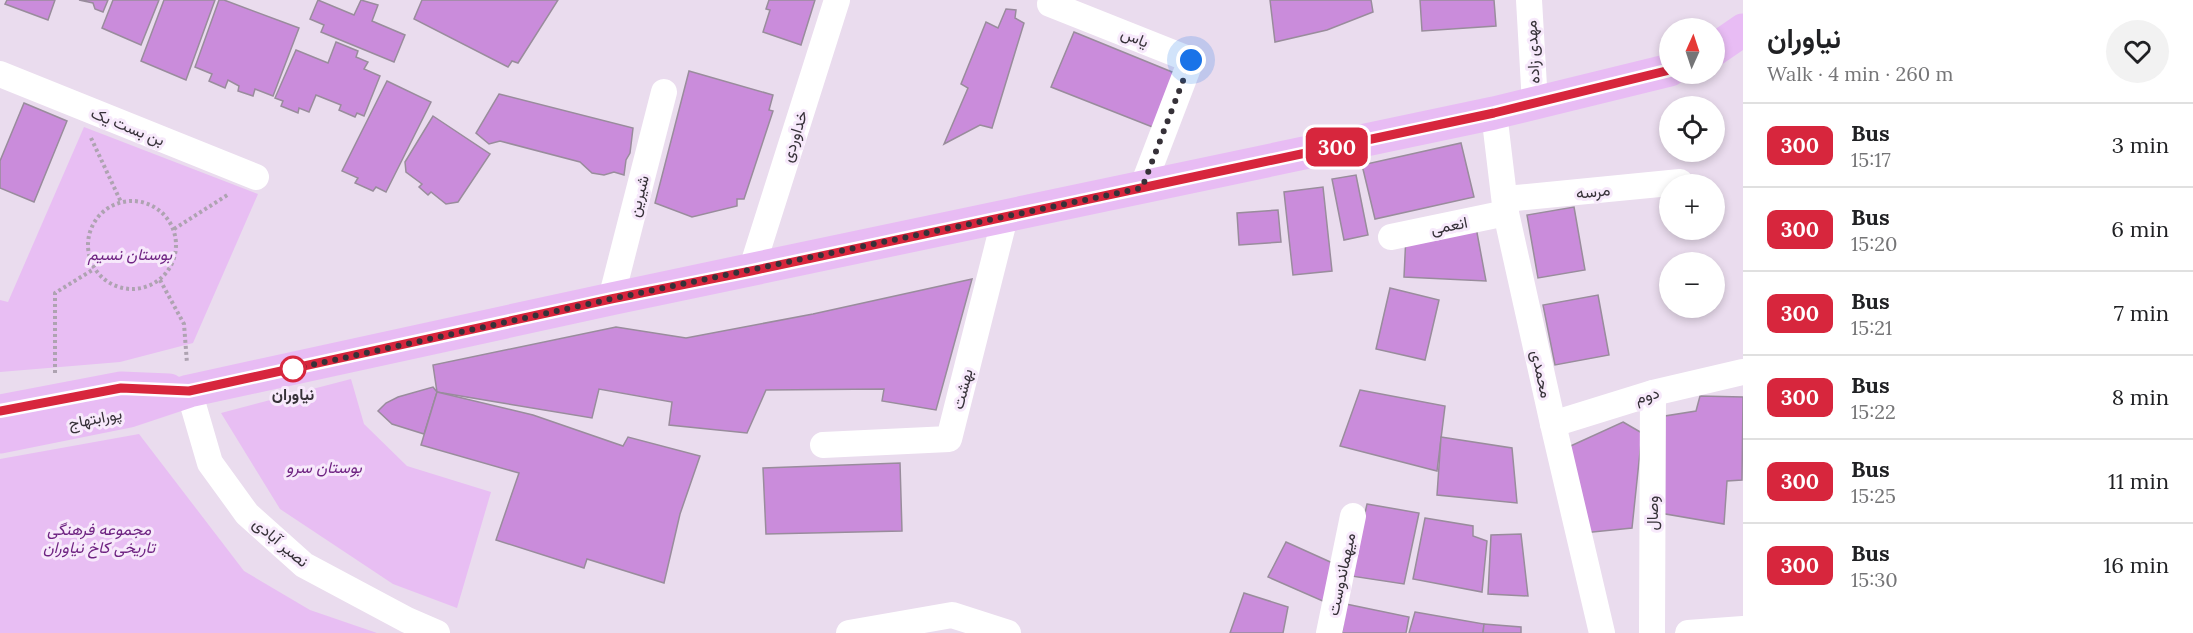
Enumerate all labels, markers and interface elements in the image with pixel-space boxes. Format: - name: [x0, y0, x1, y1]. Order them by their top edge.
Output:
- north arrow: [1659, 18, 1725, 84]
- map controls: [1659, 18, 1725, 318]
- street label: مهدی زاده: [1520, 20, 1545, 84]
- text: نیاوران: [1767, 20, 1841, 56]
- button: heart: [2106, 20, 2169, 83]
- street label: یاس: [1118, 22, 1152, 52]
- your location: [1176, 45, 1206, 75]
- text: Walk · 4 min · 260 m: [1767, 61, 1953, 86]
- button: locate: [1659, 96, 1725, 162]
- street label: بن بست یک: [88, 102, 168, 151]
- street label: خداوردی: [776, 107, 813, 165]
- text: Bus: [1851, 119, 1890, 147]
- line badge: 300: [1302, 128, 1372, 166]
- text: 3 min: [2112, 131, 2169, 159]
- text: 300: [1781, 132, 1819, 159]
- text: 300: [1318, 134, 1356, 161]
- text: 15:17: [1851, 147, 1891, 172]
- street label: شیرین: [623, 173, 654, 219]
- button: +: [1659, 174, 1725, 240]
- street label: مرسه: [1575, 179, 1611, 204]
- text: Bus: [1851, 203, 1890, 231]
- street label: انعمی: [1429, 212, 1469, 239]
- text: 6 min: [2111, 215, 2169, 243]
- text: 300: [1781, 216, 1819, 243]
- text: 15:20: [1851, 231, 1897, 256]
- park label: بوستان نسیم: [87, 244, 173, 265]
- button: −: [1659, 252, 1725, 318]
- text: Bus: [1851, 287, 1890, 315]
- text: 7 min: [2114, 299, 2169, 327]
- text: 300: [1781, 300, 1819, 327]
- text: 15:21: [1851, 315, 1892, 340]
- street label: محمدی: [1526, 348, 1557, 400]
- marker: نیاوران: [280, 356, 306, 382]
- street label: بهشت: [947, 367, 978, 412]
- text: Bus: [1851, 371, 1890, 399]
- street label: دوم: [1633, 382, 1662, 409]
- text: 8 min: [2112, 383, 2169, 411]
- place label: نیاوران: [272, 384, 314, 405]
- text: 300: [1781, 384, 1819, 411]
- text: 15:22: [1851, 399, 1896, 424]
- street label: پورابتهاج: [66, 403, 124, 435]
- text: Bus: [1851, 455, 1890, 483]
- park label: بوستان سرو: [286, 457, 363, 478]
- text: 11 min: [2108, 467, 2169, 495]
- text: 300: [1781, 468, 1819, 495]
- text: 15:25: [1851, 483, 1896, 508]
- street label: وصال: [1642, 496, 1663, 530]
- street label: نصیر آبادی: [248, 513, 313, 572]
- park label: مجموعه فرهنگی تاریخی کاخ نیاوران: [43, 519, 157, 559]
- street label: میهماندوست: [1322, 531, 1361, 617]
- text: Bus: [1851, 539, 1890, 567]
- text: 16 min: [2103, 551, 2169, 579]
- text: 300: [1781, 552, 1819, 579]
- text: 15:30: [1851, 567, 1898, 592]

